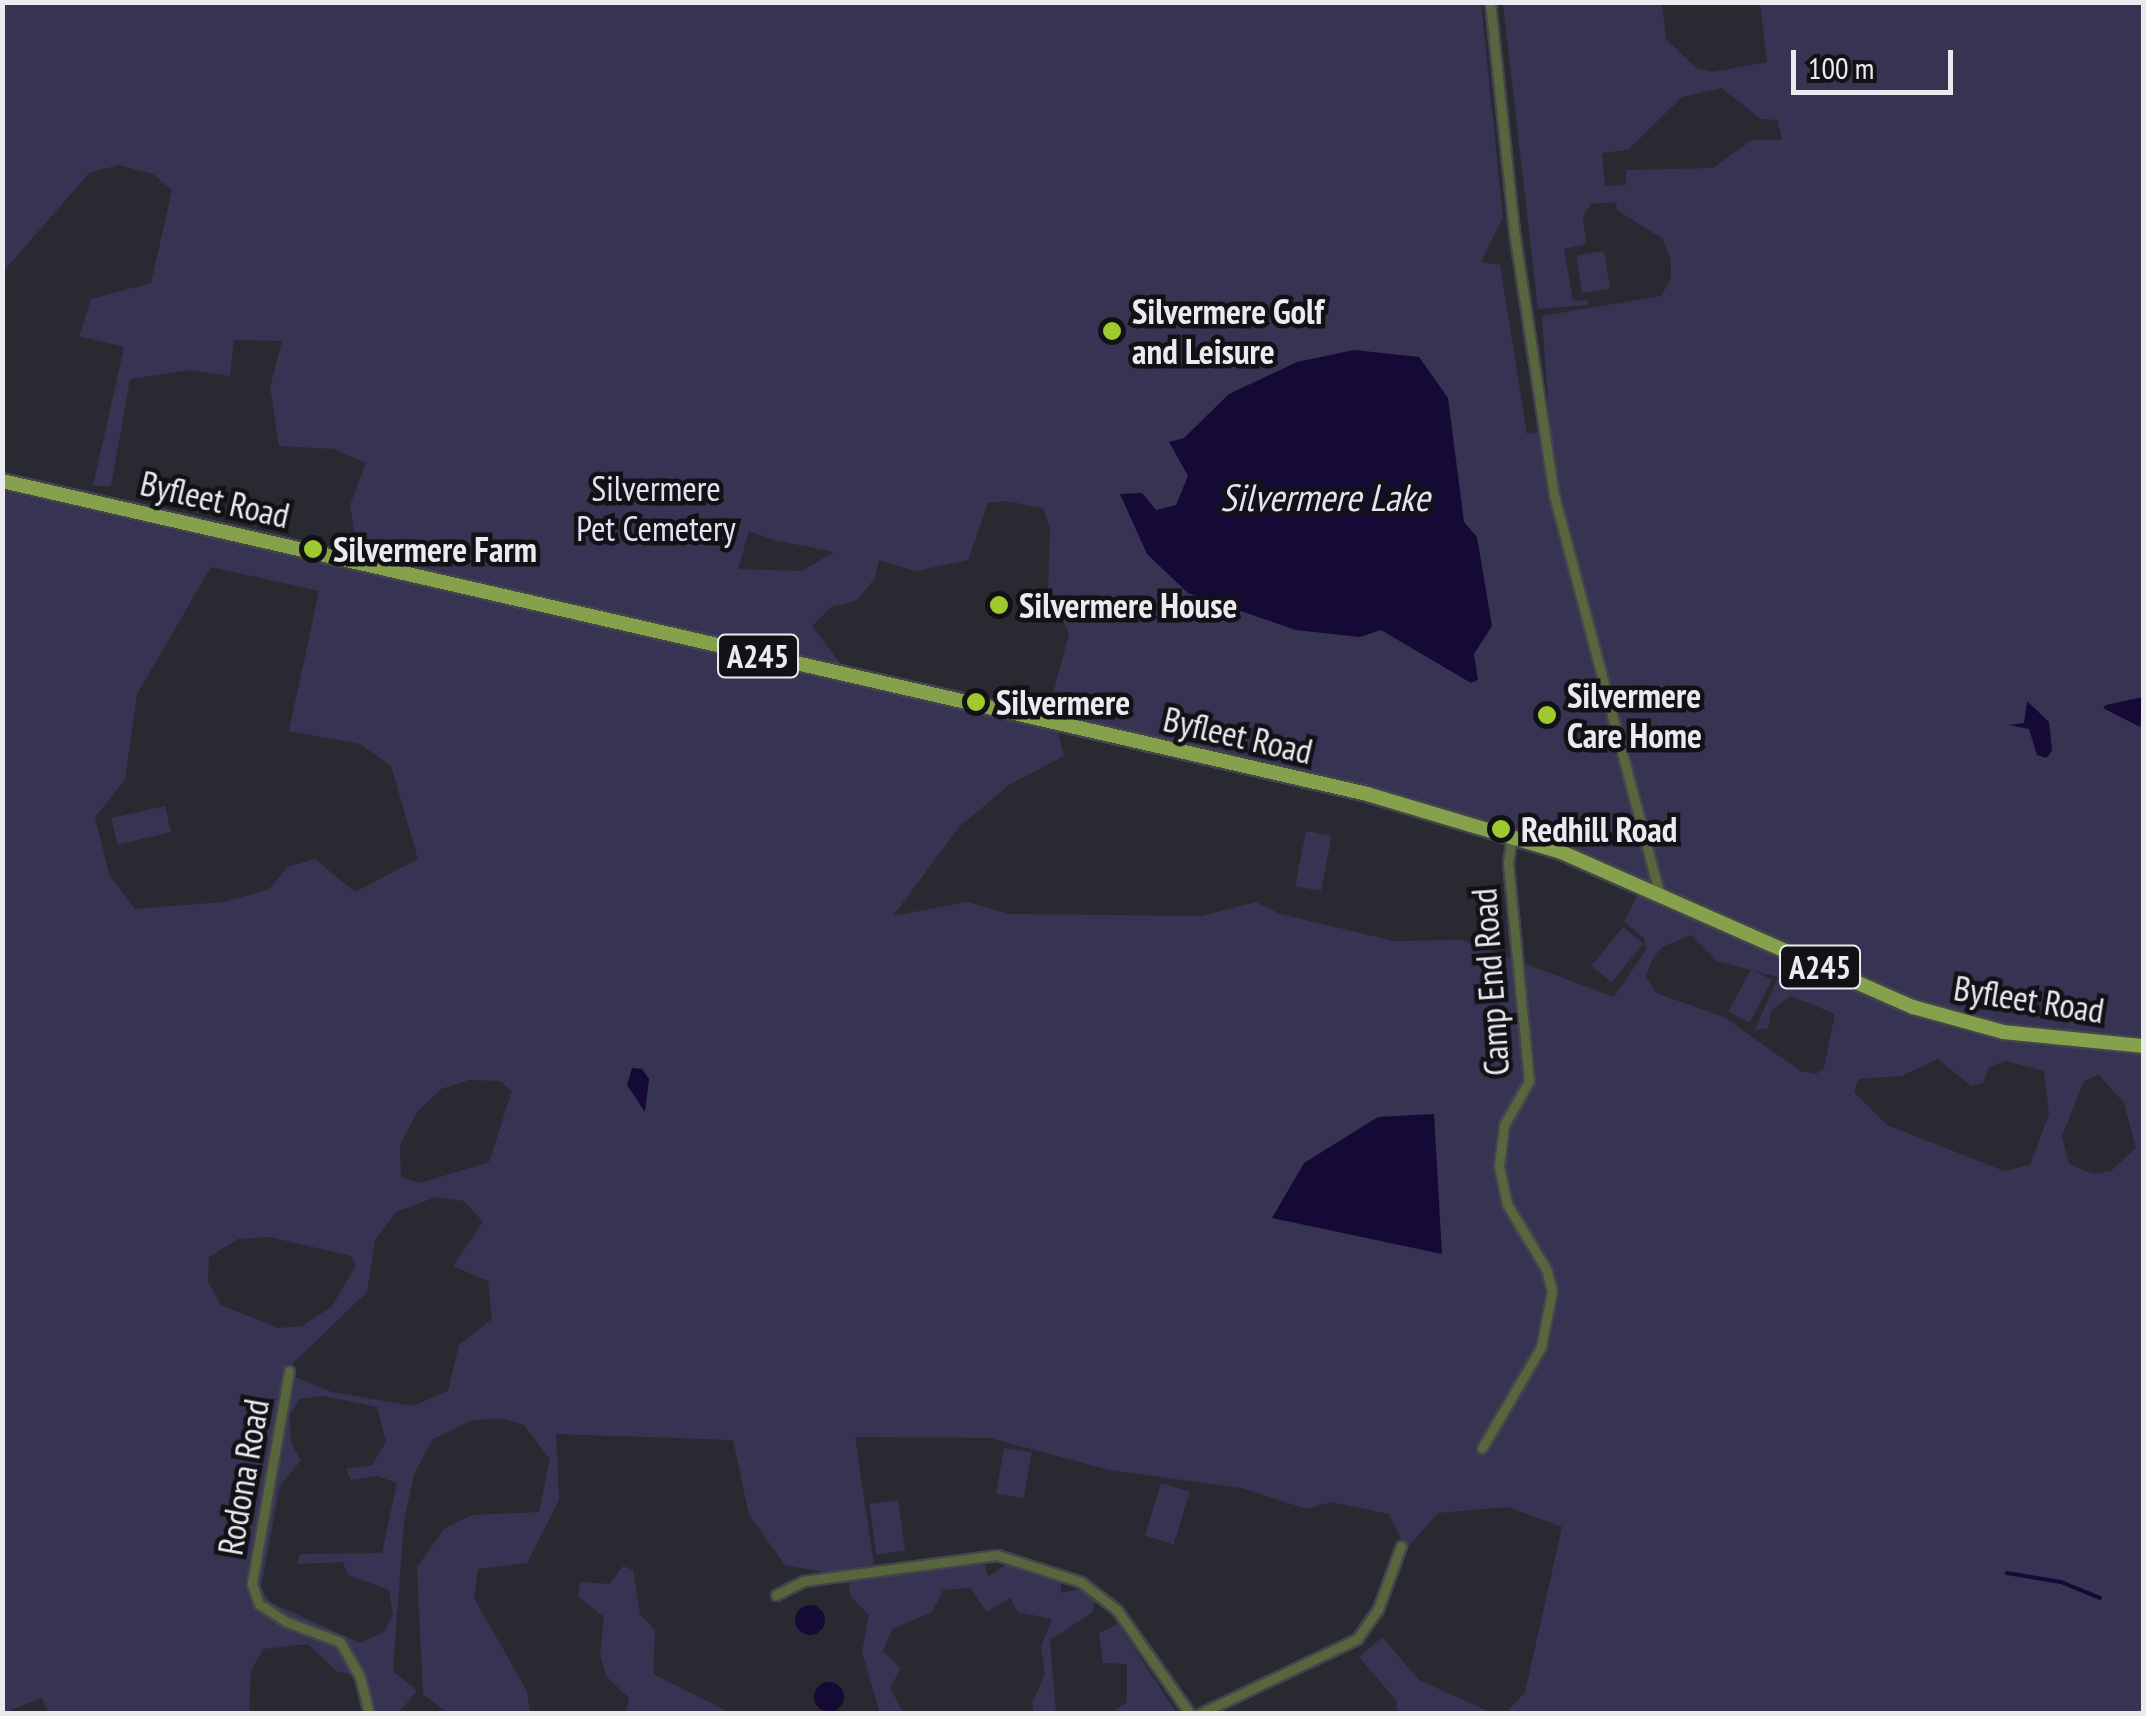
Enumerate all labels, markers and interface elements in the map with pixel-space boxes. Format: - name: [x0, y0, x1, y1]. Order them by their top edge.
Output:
- scale bar: [1796, 30, 1958, 92]
- text: 100 m: [1808, 48, 1874, 87]
- place label: Silvermere Golf and Leisure: [1132, 290, 1324, 372]
- marker: Silvermere Golf and Leisure: [1101, 320, 1123, 342]
- street label: Byfleet Road: [136, 462, 294, 536]
- park label: Silvermere Pet Cemetery: [576, 467, 736, 549]
- water label: Silvermere Lake: [1220, 474, 1430, 520]
- place label: Silvermere Farm: [333, 528, 537, 570]
- marker: Silvermere Farm: [302, 538, 324, 560]
- place label: Silvermere House: [1019, 584, 1237, 626]
- marker: Silvermere House: [988, 594, 1010, 616]
- road number: A245: [716, 629, 800, 683]
- place label: Silvermere Care Home: [1567, 674, 1702, 756]
- place label: Silvermere: [996, 681, 1130, 723]
- marker: Silvermere: [965, 691, 987, 713]
- street label: Byfleet Road: [1159, 698, 1317, 772]
- marker: Silvermere Care Home: [1536, 704, 1558, 726]
- place label: Redhill Road: [1521, 808, 1677, 850]
- marker: Redhill Road: [1490, 818, 1512, 840]
- street label: Camp End Road: [1463, 887, 1517, 1077]
- road number: A245: [1778, 940, 1862, 994]
- street label: Byfleet Road: [1951, 966, 2107, 1032]
- street label: Rodona Road: [209, 1396, 277, 1558]

